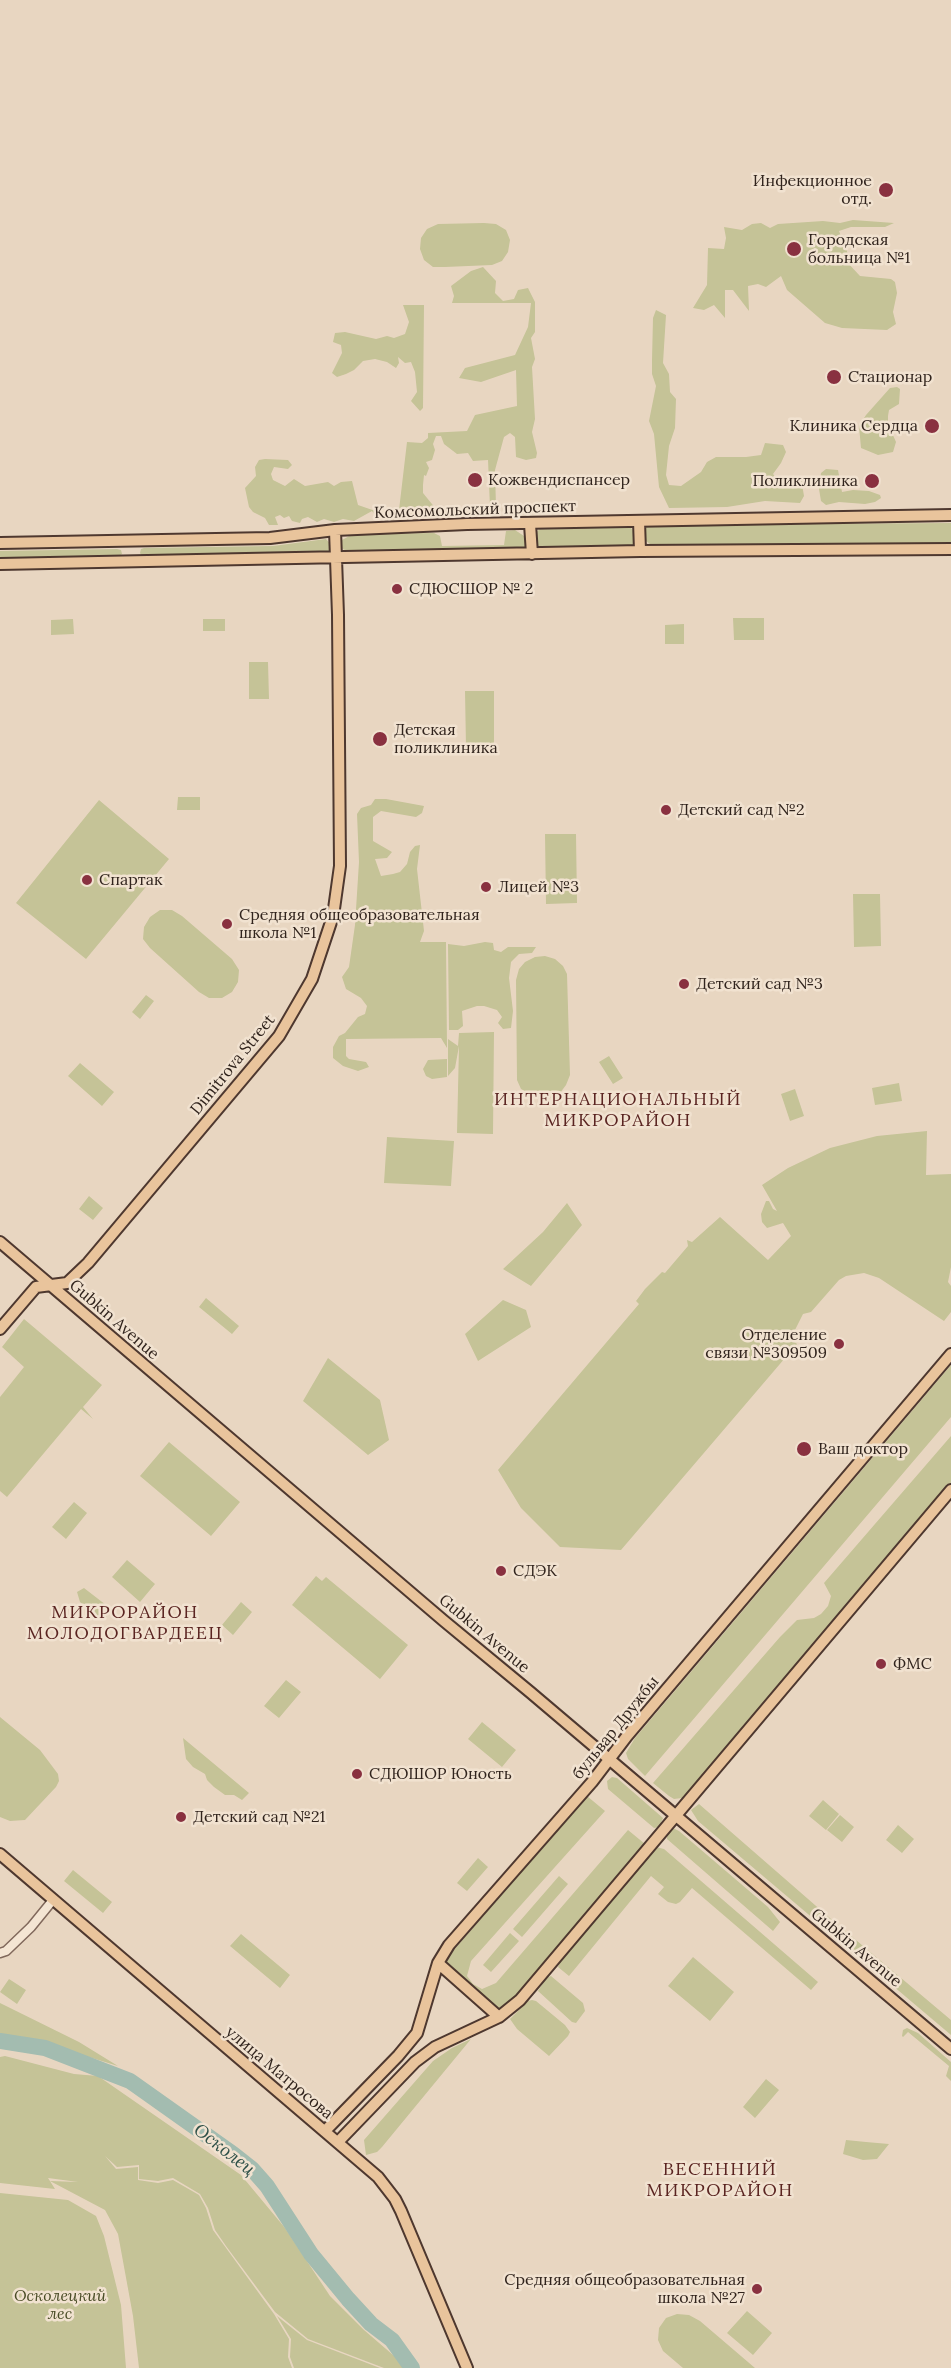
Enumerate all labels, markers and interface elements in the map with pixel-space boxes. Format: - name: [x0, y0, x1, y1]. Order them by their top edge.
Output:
- place label: Инфекционное отд.: [753, 171, 872, 209]
- marker: Инфекционное отд.: [877, 181, 895, 199]
- place label: Городская больница №1: [808, 230, 910, 268]
- marker: Городская больница №1: [785, 240, 803, 258]
- place label: Стационар: [848, 367, 932, 387]
- marker: Стационар: [825, 368, 843, 386]
- place label: Клиника Сердца: [790, 416, 918, 436]
- marker: Клиника Сердца: [923, 417, 941, 435]
- place label: Кожвендиспансер: [488, 470, 630, 490]
- marker: Кожвендиспансер: [466, 471, 484, 489]
- place label: Поликлиника: [752, 471, 858, 491]
- marker: Поликлиника: [863, 472, 881, 490]
- street label: Комсомольский проспект: [374, 497, 576, 523]
- place label: СДЮСШОР № 2: [409, 579, 533, 599]
- marker: СДЮСШОР № 2: [390, 582, 404, 596]
- place label: Детская поликлиника: [394, 720, 498, 758]
- marker: Детская поликлиника: [371, 730, 389, 748]
- place label: Детский сад №2: [678, 800, 805, 820]
- marker: Детский сад №2: [659, 803, 673, 817]
- place label: Спартак: [99, 870, 163, 890]
- marker: Спартак: [80, 873, 94, 887]
- place label: Лицей №3: [498, 877, 579, 897]
- marker: Лицей №3: [479, 880, 493, 894]
- place label: Средняя общеобразовательная школа №1: [239, 905, 480, 943]
- marker: Средняя общеобразовательная школа №1: [220, 917, 234, 931]
- place label: Детский сад №3: [696, 974, 823, 994]
- marker: Детский сад №3: [677, 977, 691, 991]
- street label: Dimitrova Street: [187, 1011, 279, 1119]
- district label: ИНТЕРНАЦИОНАЛЬНЫЙ МИКРОРАЙОН: [494, 1089, 742, 1132]
- street label: Gubkin Avenue: [65, 1276, 163, 1364]
- place label: Отделение связи №309509: [705, 1325, 827, 1363]
- marker: Отделение связи №309509: [832, 1337, 846, 1351]
- place label: Ваш доктор: [818, 1439, 908, 1459]
- marker: Ваш доктор: [795, 1440, 813, 1458]
- place label: СДЭК: [513, 1561, 557, 1581]
- marker: СДЭК: [494, 1564, 508, 1578]
- street label: Gubkin Avenue: [435, 1591, 533, 1677]
- district label: МИКРОРАЙОН МОЛОДОГВАРДЕЕЦ: [27, 1602, 223, 1644]
- place label: ФМС: [893, 1654, 932, 1674]
- marker: ФМС: [874, 1657, 888, 1671]
- street label: бульвар Дружбы: [569, 1673, 663, 1783]
- place label: СДЮШОР Юность: [369, 1764, 512, 1784]
- marker: СДЮШОР Юность: [350, 1767, 364, 1781]
- place label: Детский сад №21: [193, 1807, 325, 1827]
- marker: Детский сад №21: [174, 1810, 188, 1824]
- street label: Gubkin Avenue: [807, 1905, 905, 1991]
- street label: улица Матросова: [221, 2022, 337, 2124]
- water label: Осколец: [189, 2119, 259, 2181]
- district label: ВЕСЕННИЙ МИКРОРАЙОН: [646, 2159, 794, 2202]
- place label: Средняя общеобразовательная школа №27: [504, 2270, 745, 2308]
- marker: Средняя общеобразовательная школа №27: [750, 2282, 764, 2296]
- park label: Осколецкий лес: [14, 2286, 106, 2324]

